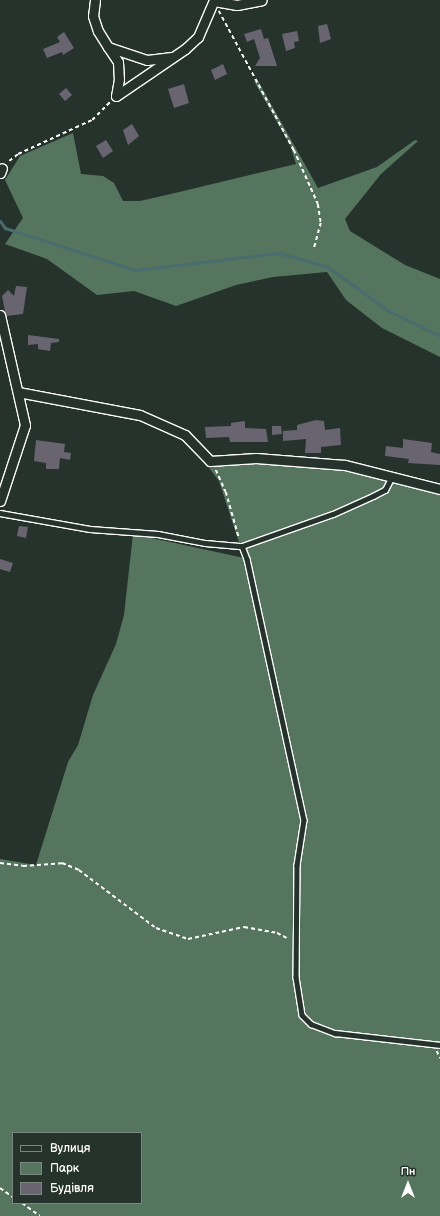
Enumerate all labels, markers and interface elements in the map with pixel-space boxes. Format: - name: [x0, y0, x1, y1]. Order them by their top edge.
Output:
- legend: [12, 1132, 142, 1204]
- text: Вулиця: [50, 1141, 90, 1156]
- text: Парк: [50, 1161, 79, 1176]
- north arrow: [388, 1164, 428, 1204]
- text: Пн: [401, 1165, 415, 1178]
- text: Будівля: [50, 1181, 94, 1196]

